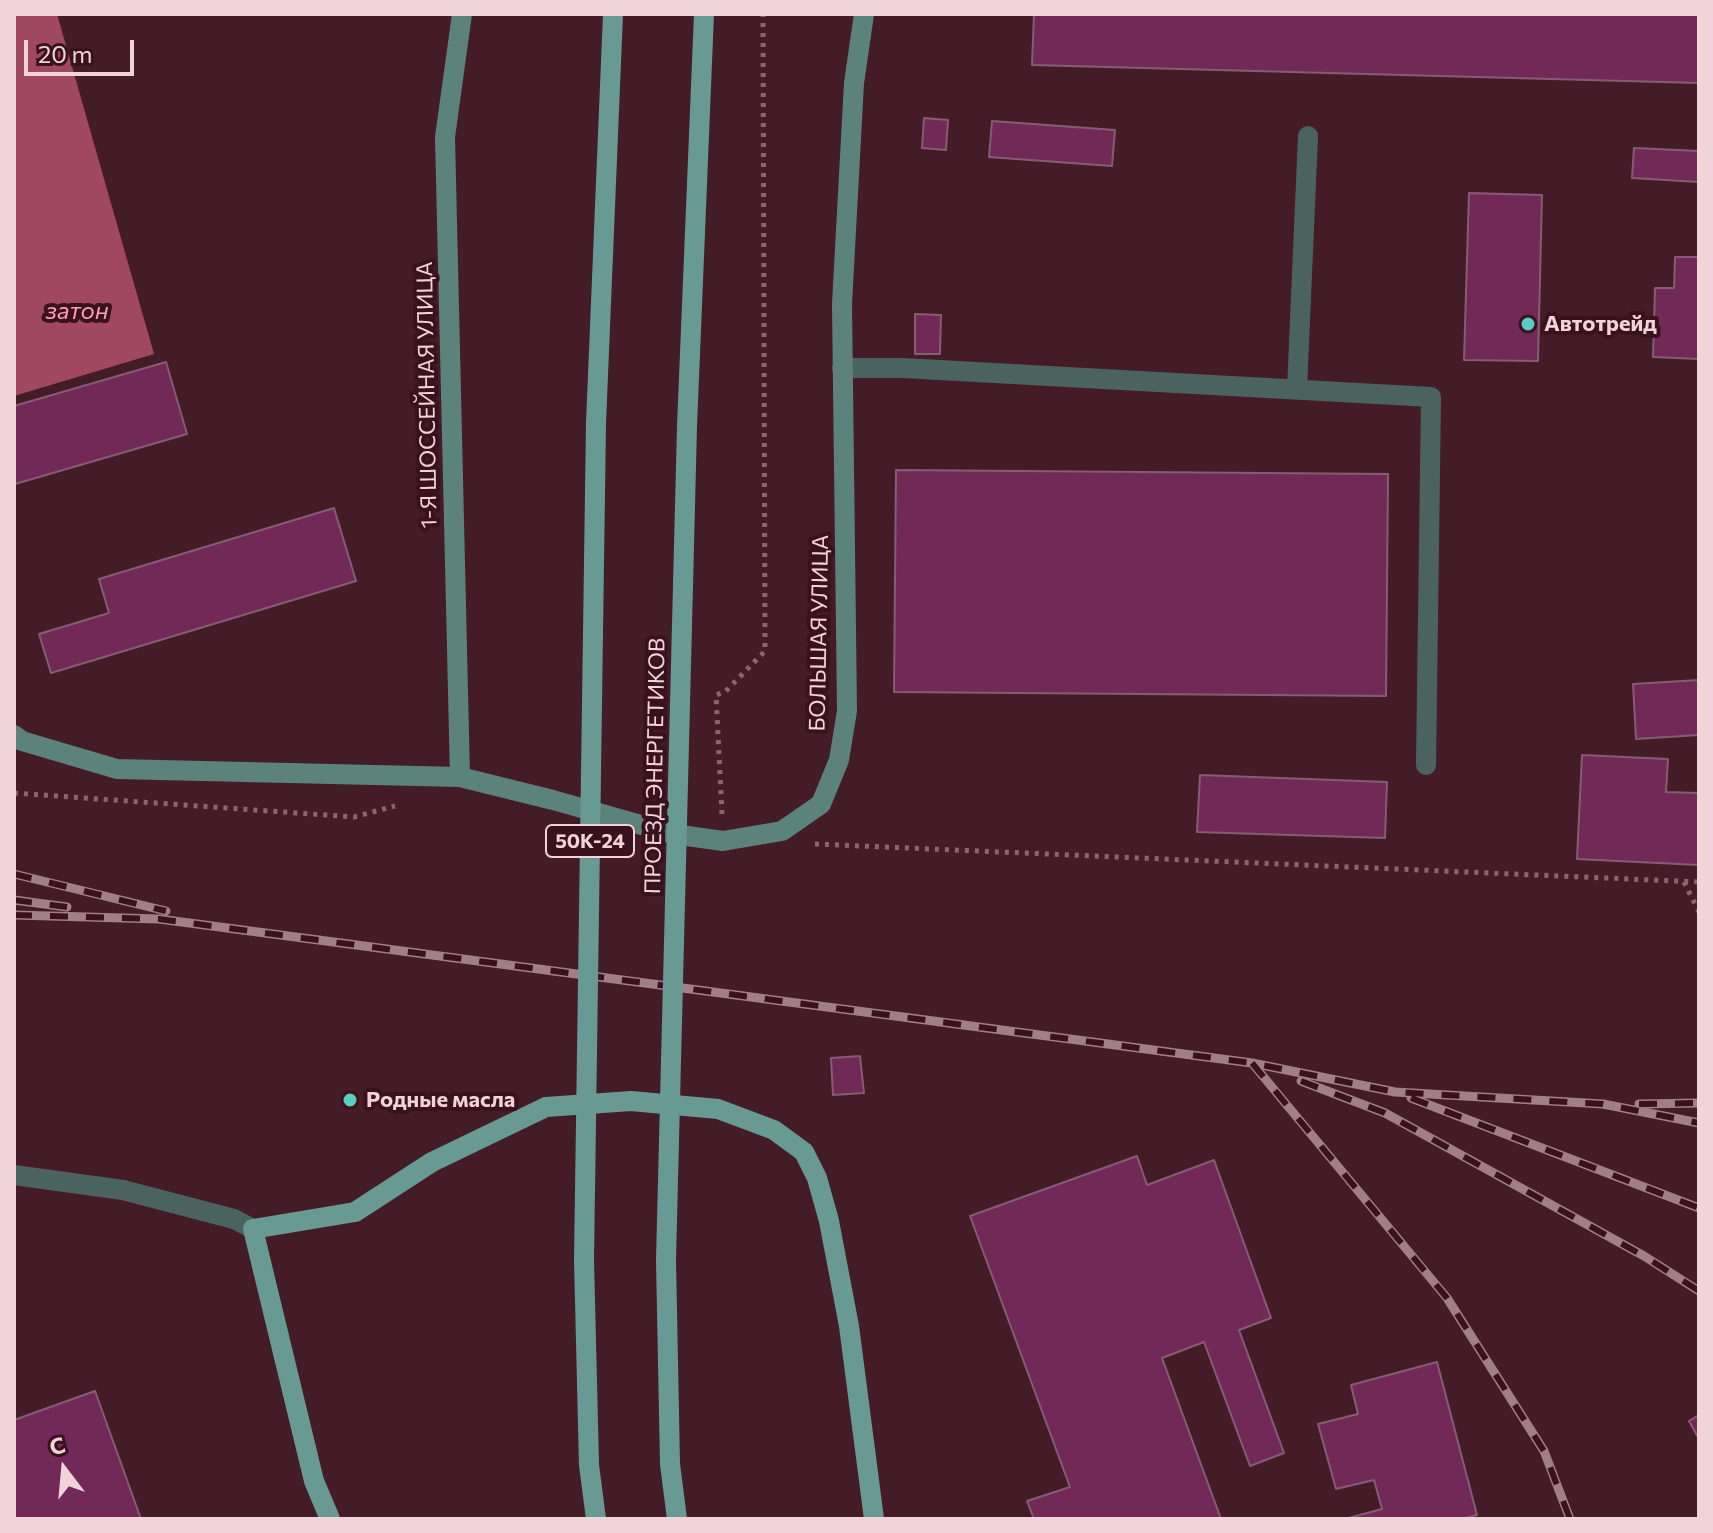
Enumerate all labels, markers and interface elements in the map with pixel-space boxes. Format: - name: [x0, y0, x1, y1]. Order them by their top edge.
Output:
- scale bar: [28, 24, 138, 74]
- text: 20 m: [38, 39, 92, 68]
- street label: 1-Я ШОССЕЙНАЯ УЛИЦА: [411, 261, 443, 529]
- water label: затон: [45, 297, 109, 325]
- place label: Автотрейд: [1544, 311, 1657, 337]
- marker: Автотрейд: [1519, 315, 1537, 333]
- street label: БОЛЬШАЯ УЛИЦА: [804, 534, 834, 732]
- street label: ПРОЕЗД ЭНЕРГЕТИКОВ: [640, 638, 670, 894]
- road number: 50К-24: [546, 825, 634, 857]
- place label: Родные масла: [366, 1087, 515, 1113]
- marker: Родные масла: [341, 1091, 359, 1109]
- north arrow: [24, 1429, 104, 1509]
- text: С: [46, 1430, 68, 1461]

